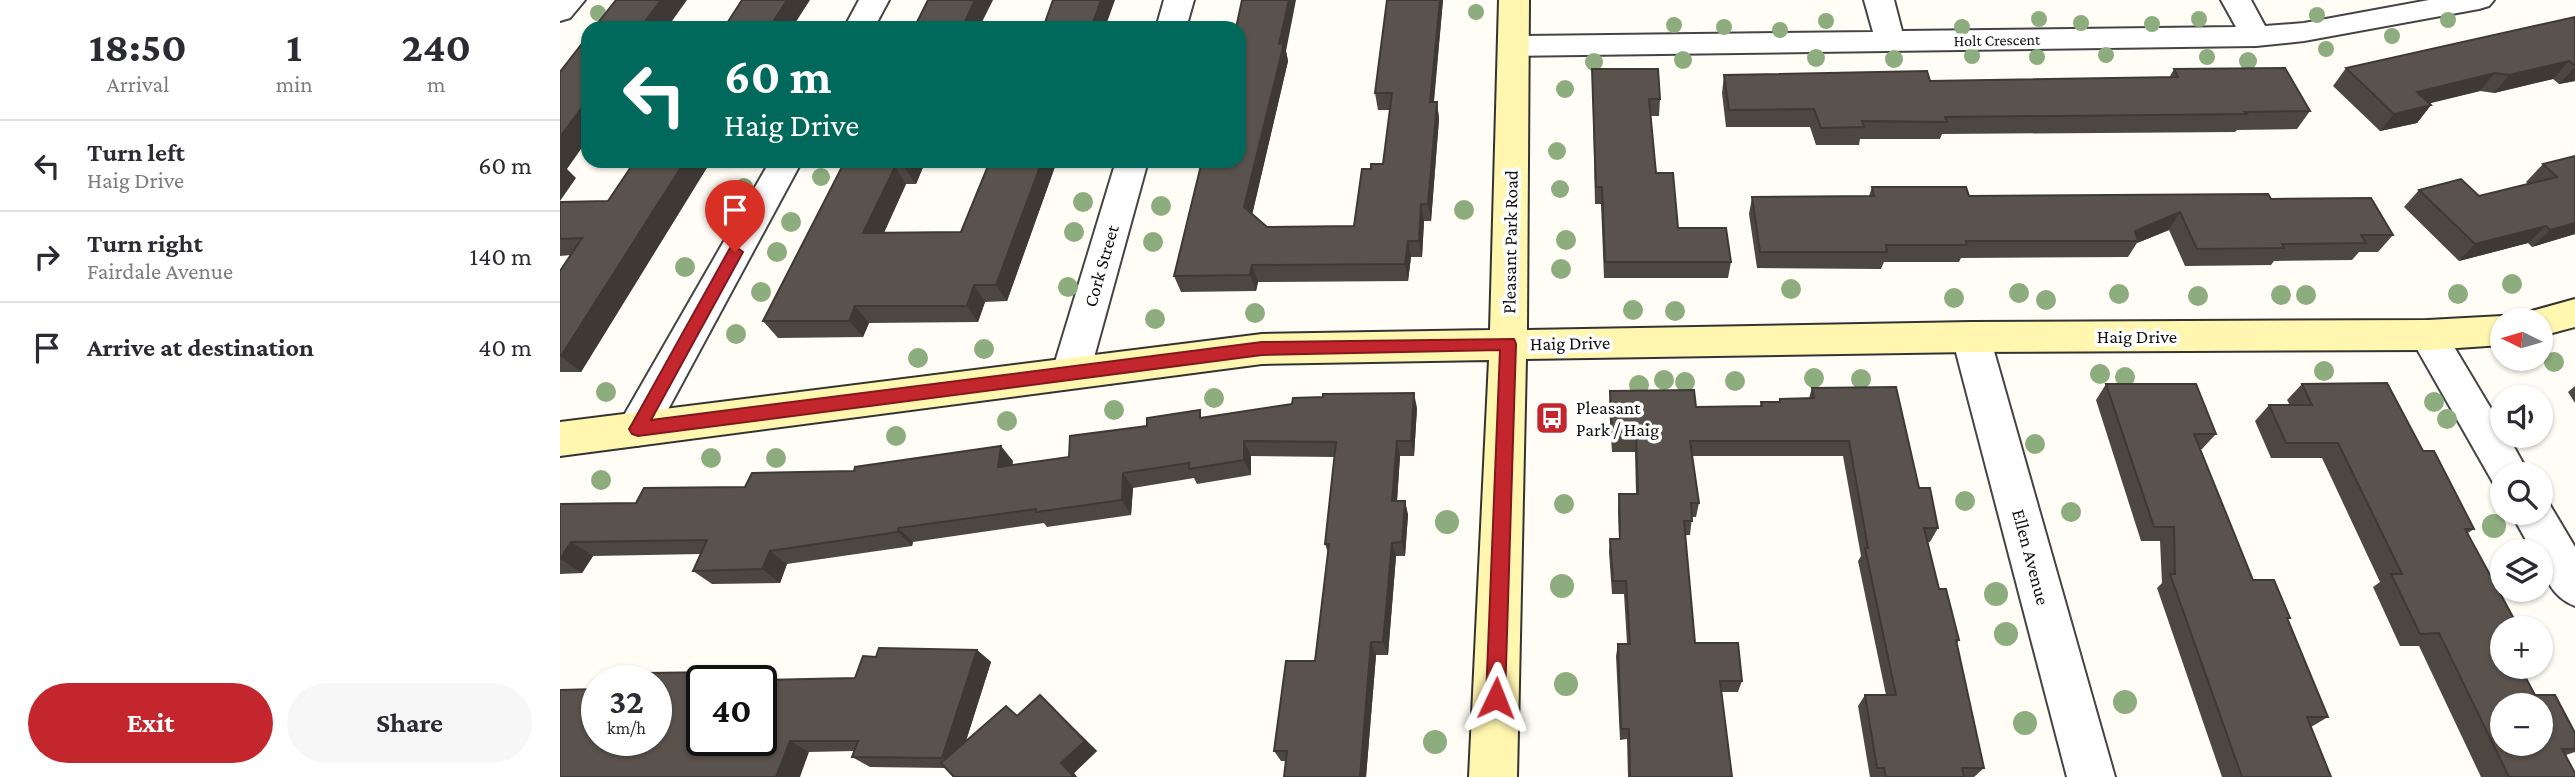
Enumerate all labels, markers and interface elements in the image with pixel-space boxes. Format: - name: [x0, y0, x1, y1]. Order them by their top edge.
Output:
- text: 18:50: [89, 23, 187, 70]
- text: 1: [286, 23, 302, 70]
- text: 240: [402, 23, 471, 70]
- street label: Holt Crescent: [1954, 31, 2041, 49]
- icon: left: [609, 49, 700, 140]
- text: 60 m: [724, 49, 831, 104]
- text: Arrival: [107, 71, 169, 97]
- text: min: [276, 71, 313, 97]
- text: m: [427, 71, 446, 97]
- text: Haig Drive: [724, 107, 859, 143]
- text: Turn left: [87, 138, 185, 167]
- icon: left: [28, 147, 66, 185]
- text: 60 m: [478, 151, 532, 180]
- text: Haig Drive: [87, 167, 184, 193]
- street label: Pleasant Park Road: [1498, 170, 1522, 314]
- pin: [705, 180, 765, 252]
- icon: arrive: [716, 191, 754, 229]
- street label: Cork Street: [1079, 222, 1123, 309]
- text: Turn right: [87, 229, 203, 258]
- icon: right: [28, 238, 66, 276]
- text: 140 m: [470, 242, 532, 271]
- text: Fairdale Avenue: [87, 258, 233, 284]
- north arrow: [2490, 308, 2553, 371]
- map controls: [2490, 308, 2553, 756]
- street label: Haig Drive: [2097, 326, 2177, 347]
- icon: arrive: [28, 329, 66, 367]
- street label: Haig Drive: [1530, 332, 1610, 354]
- text: Arrive at destination: [87, 333, 314, 362]
- text: 40 m: [478, 333, 532, 362]
- button: sound: [2490, 385, 2553, 448]
- place label: Pleasant Park / Haig: [1576, 397, 1659, 440]
- bus stop icon: Pleasant Park / Haig: [1533, 399, 1571, 437]
- button: search: [2490, 462, 2553, 525]
- street label: Ellen Avenue: [2008, 507, 2054, 607]
- button: layers: [2490, 539, 2553, 602]
- button: +: [2490, 616, 2553, 679]
- position arrow: [1459, 661, 1533, 735]
- speed limit sign: 40: [686, 665, 777, 756]
- text: 32: [609, 682, 644, 721]
- button: Exit: [28, 683, 273, 763]
- button: Share: [287, 683, 532, 763]
- button: −: [2490, 693, 2553, 756]
- text: km/h: [607, 718, 646, 738]

